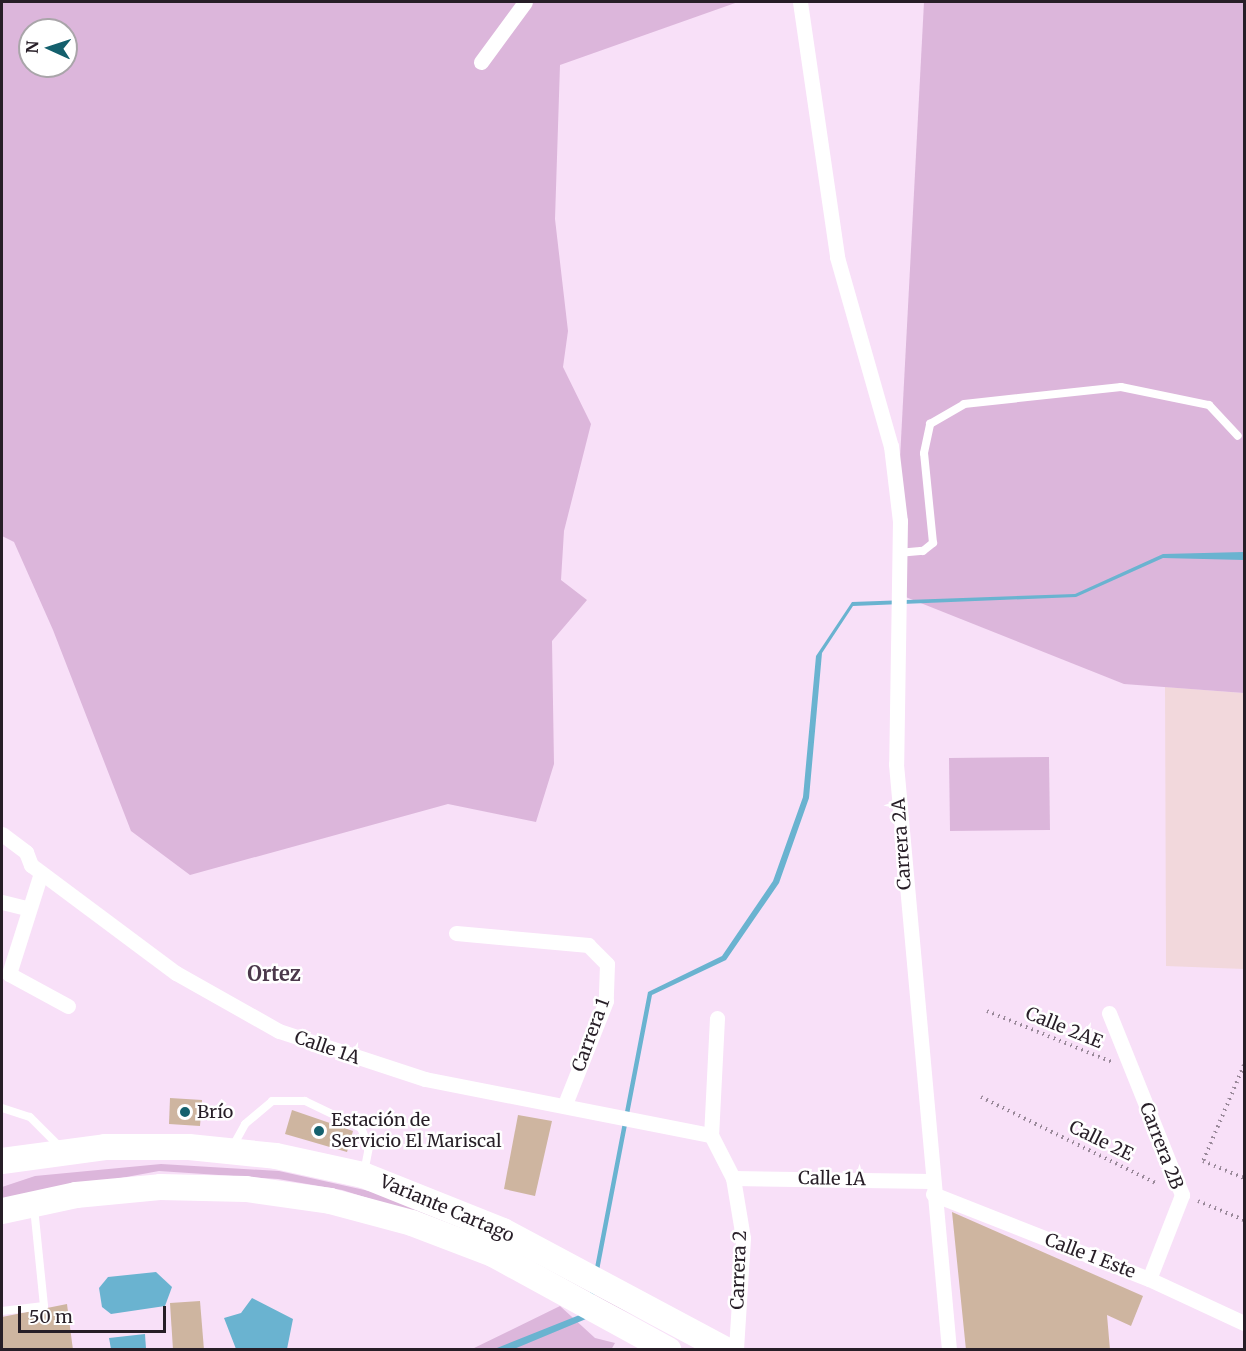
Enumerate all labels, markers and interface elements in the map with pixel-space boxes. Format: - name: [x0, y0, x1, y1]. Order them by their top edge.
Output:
- north arrow: [18, 18, 78, 78]
- text: N: [22, 40, 42, 54]
- street label: Carrera 2A: [888, 797, 916, 891]
- district label: Ortez: [247, 961, 301, 985]
- street label: Carrera 1: [568, 995, 614, 1075]
- street label: Calle 2AE: [1022, 1003, 1106, 1053]
- street label: Calle 1A: [292, 1027, 362, 1069]
- street label: Carrera 2B: [1135, 1100, 1187, 1192]
- place label: Brío: [197, 1101, 233, 1123]
- marker: Brío: [178, 1105, 192, 1119]
- place label: Estación de Servicio El Mariscal: [331, 1110, 502, 1152]
- street label: Calle 2E: [1066, 1116, 1136, 1166]
- marker: Estación de Servicio El Mariscal: [312, 1124, 326, 1138]
- street label: Calle 1A: [798, 1168, 866, 1190]
- street label: Variante Cartago: [377, 1171, 517, 1247]
- street label: Calle 1 Este: [1042, 1229, 1138, 1283]
- street label: Carrera 2: [727, 1230, 751, 1310]
- scale bar: [21, 1294, 170, 1332]
- text: 50 m: [29, 1305, 73, 1328]

